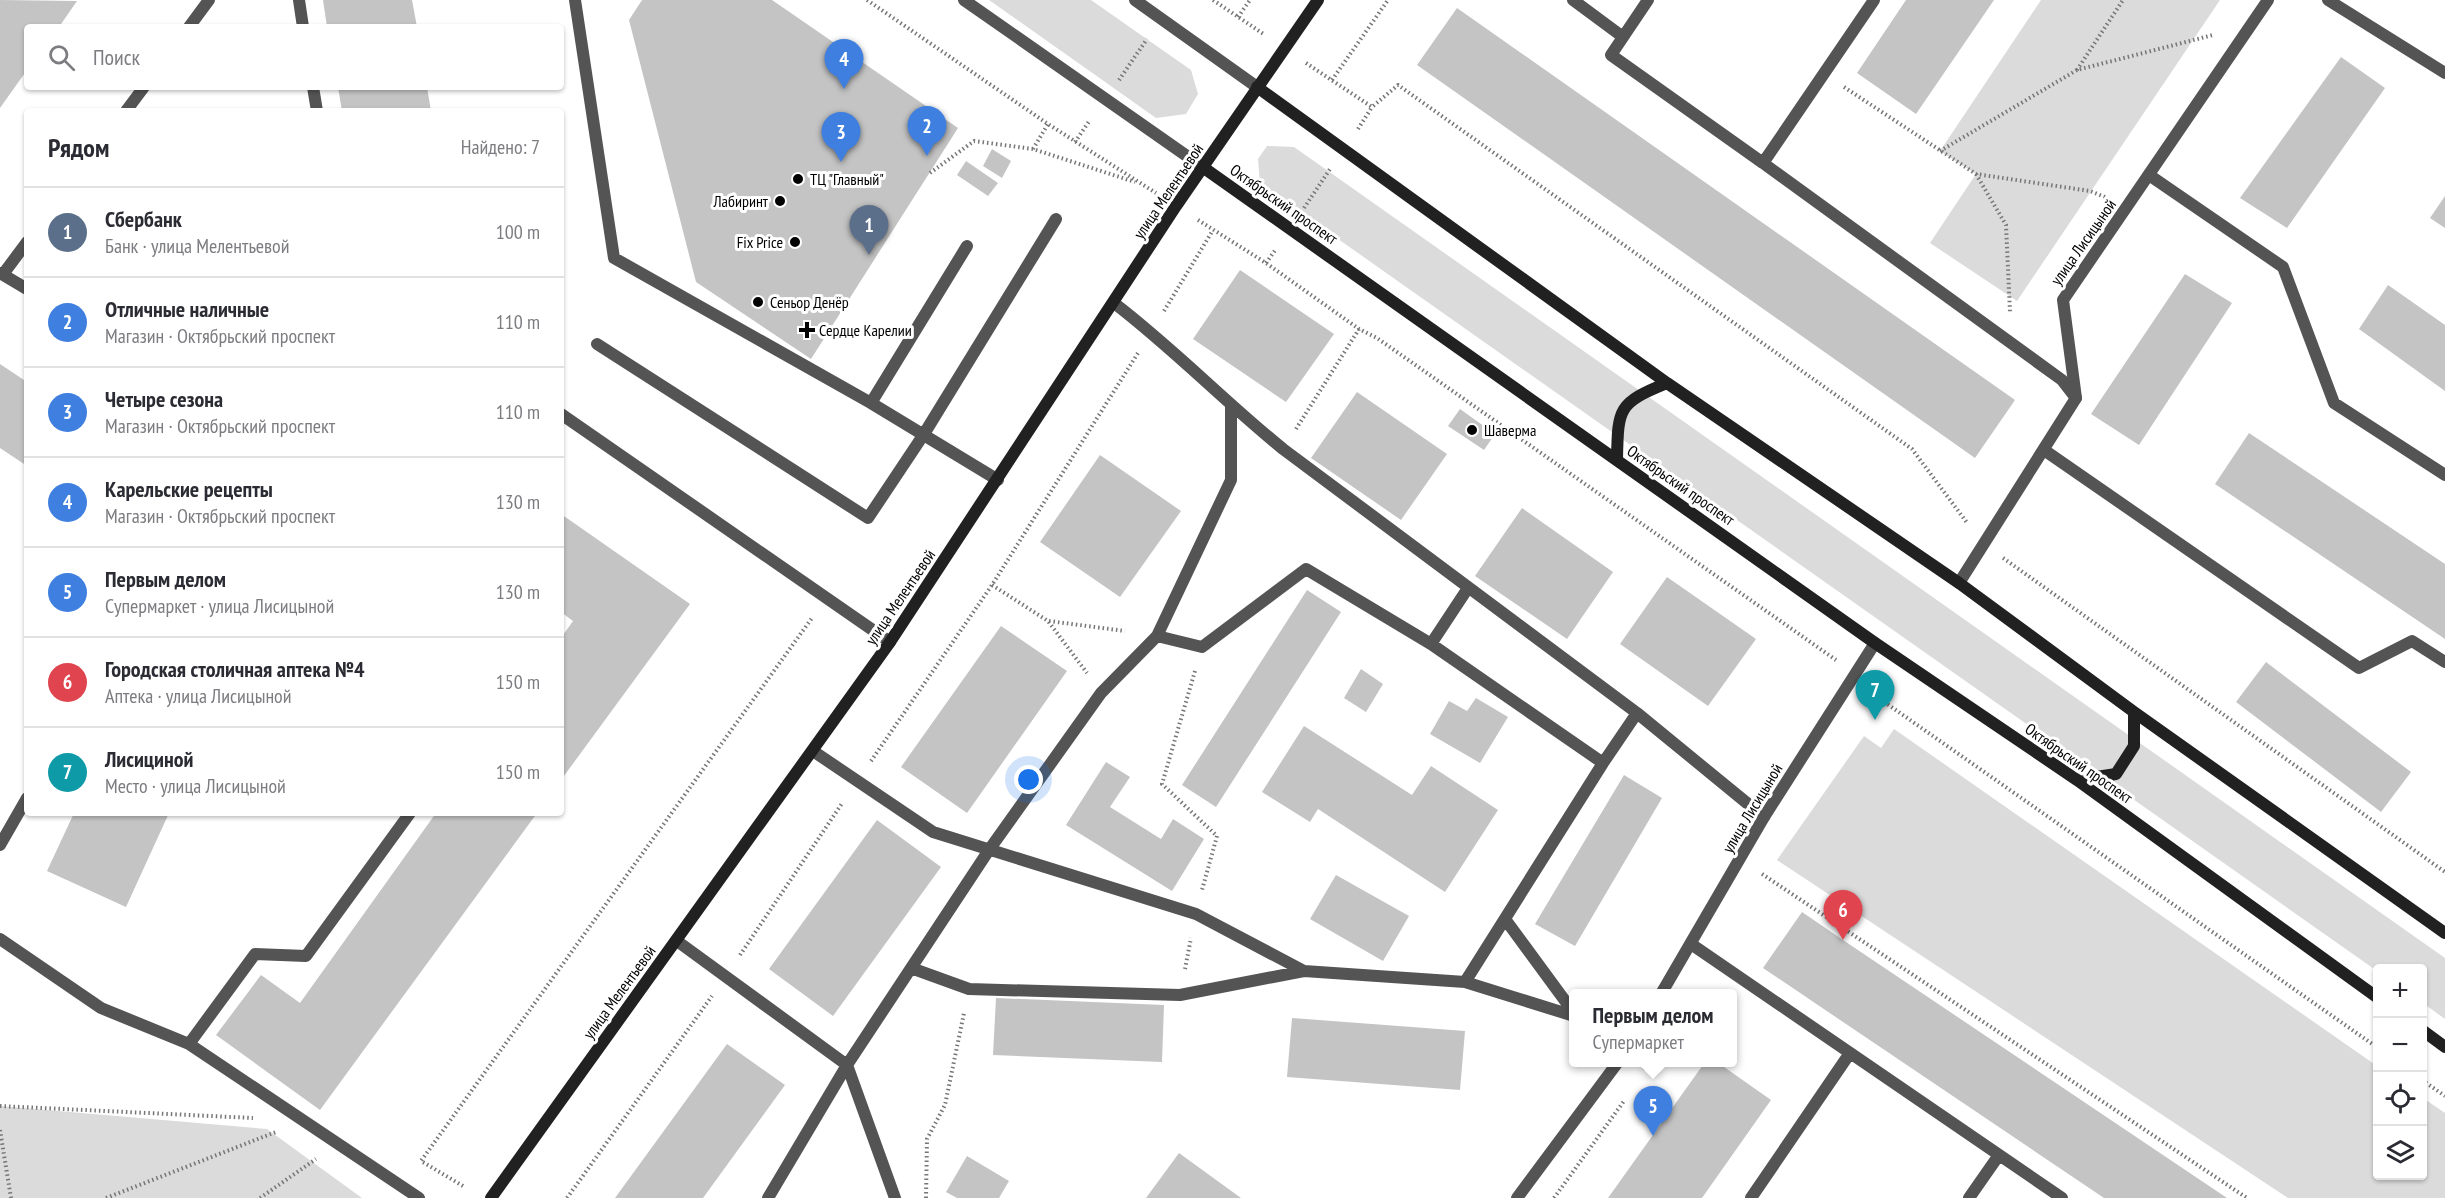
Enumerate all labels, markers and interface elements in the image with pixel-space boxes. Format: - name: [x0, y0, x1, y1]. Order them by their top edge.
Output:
- search box: [24, 24, 564, 90]
- pin: 4: [824, 40, 864, 89]
- icon: search: [45, 41, 78, 74]
- text: Поиск: [93, 43, 140, 71]
- pin: 2: [908, 106, 946, 156]
- pin: 3: [822, 112, 860, 162]
- text: Рядом: [48, 131, 109, 164]
- text: Найдено: 7: [461, 134, 540, 160]
- street label: улица Мелентьевой: [1129, 139, 1207, 243]
- street label: Октябрьский проспект: [1226, 159, 1342, 249]
- place label: ТЦ "Главный": [810, 169, 884, 189]
- marker: ТЦ "Главный": [791, 172, 805, 186]
- place label: Лабиринт: [713, 191, 769, 211]
- marker: Лабиринт: [773, 194, 787, 208]
- street label: улица Лисицыной: [2046, 195, 2120, 289]
- text: Сбербанк: [105, 205, 182, 233]
- pin: 1: [850, 206, 888, 255]
- text: 1: [63, 219, 72, 245]
- text: 100 m: [496, 219, 540, 245]
- place label: Fix Price: [737, 232, 783, 252]
- text: Банк · улица Мелентьевой: [105, 233, 290, 259]
- marker: Fix Price: [788, 235, 802, 249]
- place label: Сеньор Денёр: [770, 292, 849, 312]
- text: Отличные наличные: [105, 295, 269, 323]
- marker: Сеньор Денёр: [751, 295, 765, 309]
- text: 2: [63, 309, 72, 335]
- text: 110 m: [496, 309, 540, 335]
- place label: Сердце Карелии: [819, 320, 912, 340]
- text: Магазин · Октябрьский проспект: [105, 323, 335, 349]
- marker: Сердце Карелии: [800, 323, 814, 337]
- text: Четыре сезона: [105, 385, 223, 413]
- text: 3: [63, 399, 72, 425]
- text: 110 m: [496, 399, 540, 425]
- text: Магазин · Октябрьский проспект: [105, 413, 335, 439]
- place label: Шаверма: [1484, 420, 1536, 440]
- marker: Шаверма: [1465, 423, 1479, 437]
- street label: Октябрьский проспект: [1623, 440, 1739, 530]
- text: Карельские рецепты: [105, 475, 273, 503]
- text: 4: [63, 489, 72, 515]
- text: 130 m: [496, 489, 540, 515]
- text: Магазин · Октябрьский проспект: [105, 503, 335, 529]
- street label: улица Мелентьевой: [861, 545, 939, 649]
- text: Первым делом: [105, 565, 226, 593]
- text: 5: [63, 579, 72, 605]
- text: 130 m: [496, 579, 540, 605]
- text: Супермаркет · улица Лисицыной: [105, 593, 334, 619]
- text: Городская столичная аптека №4: [105, 655, 365, 683]
- text: 6: [63, 669, 72, 695]
- text: 150 m: [496, 669, 540, 695]
- pin: 7: [1856, 670, 1894, 720]
- text: Аптека · улица Лисицыной: [105, 683, 292, 709]
- street label: Октябрьский проспект: [2021, 718, 2137, 808]
- text: Лисициной: [105, 745, 193, 773]
- text: 7: [63, 759, 72, 785]
- text: 150 m: [496, 759, 540, 785]
- street label: улица Лисицыной: [1718, 760, 1786, 856]
- your location: [1014, 765, 1043, 794]
- text: Место · улица Лисицыной: [105, 773, 286, 799]
- pin: 6: [1824, 890, 1862, 940]
- street label: улица Мелентьевой: [578, 941, 660, 1043]
- map controls: [2373, 964, 2427, 1180]
- button: +: [2373, 964, 2427, 1018]
- popup: [1569, 989, 1737, 1067]
- text: Первым делом: [1593, 1001, 1713, 1029]
- button: −: [2373, 1018, 2427, 1072]
- text: Супермаркет: [1593, 1029, 1684, 1055]
- button: locate: [2373, 1072, 2427, 1126]
- pin: 5: [1634, 1086, 1672, 1136]
- button: layers: [2373, 1126, 2427, 1180]

